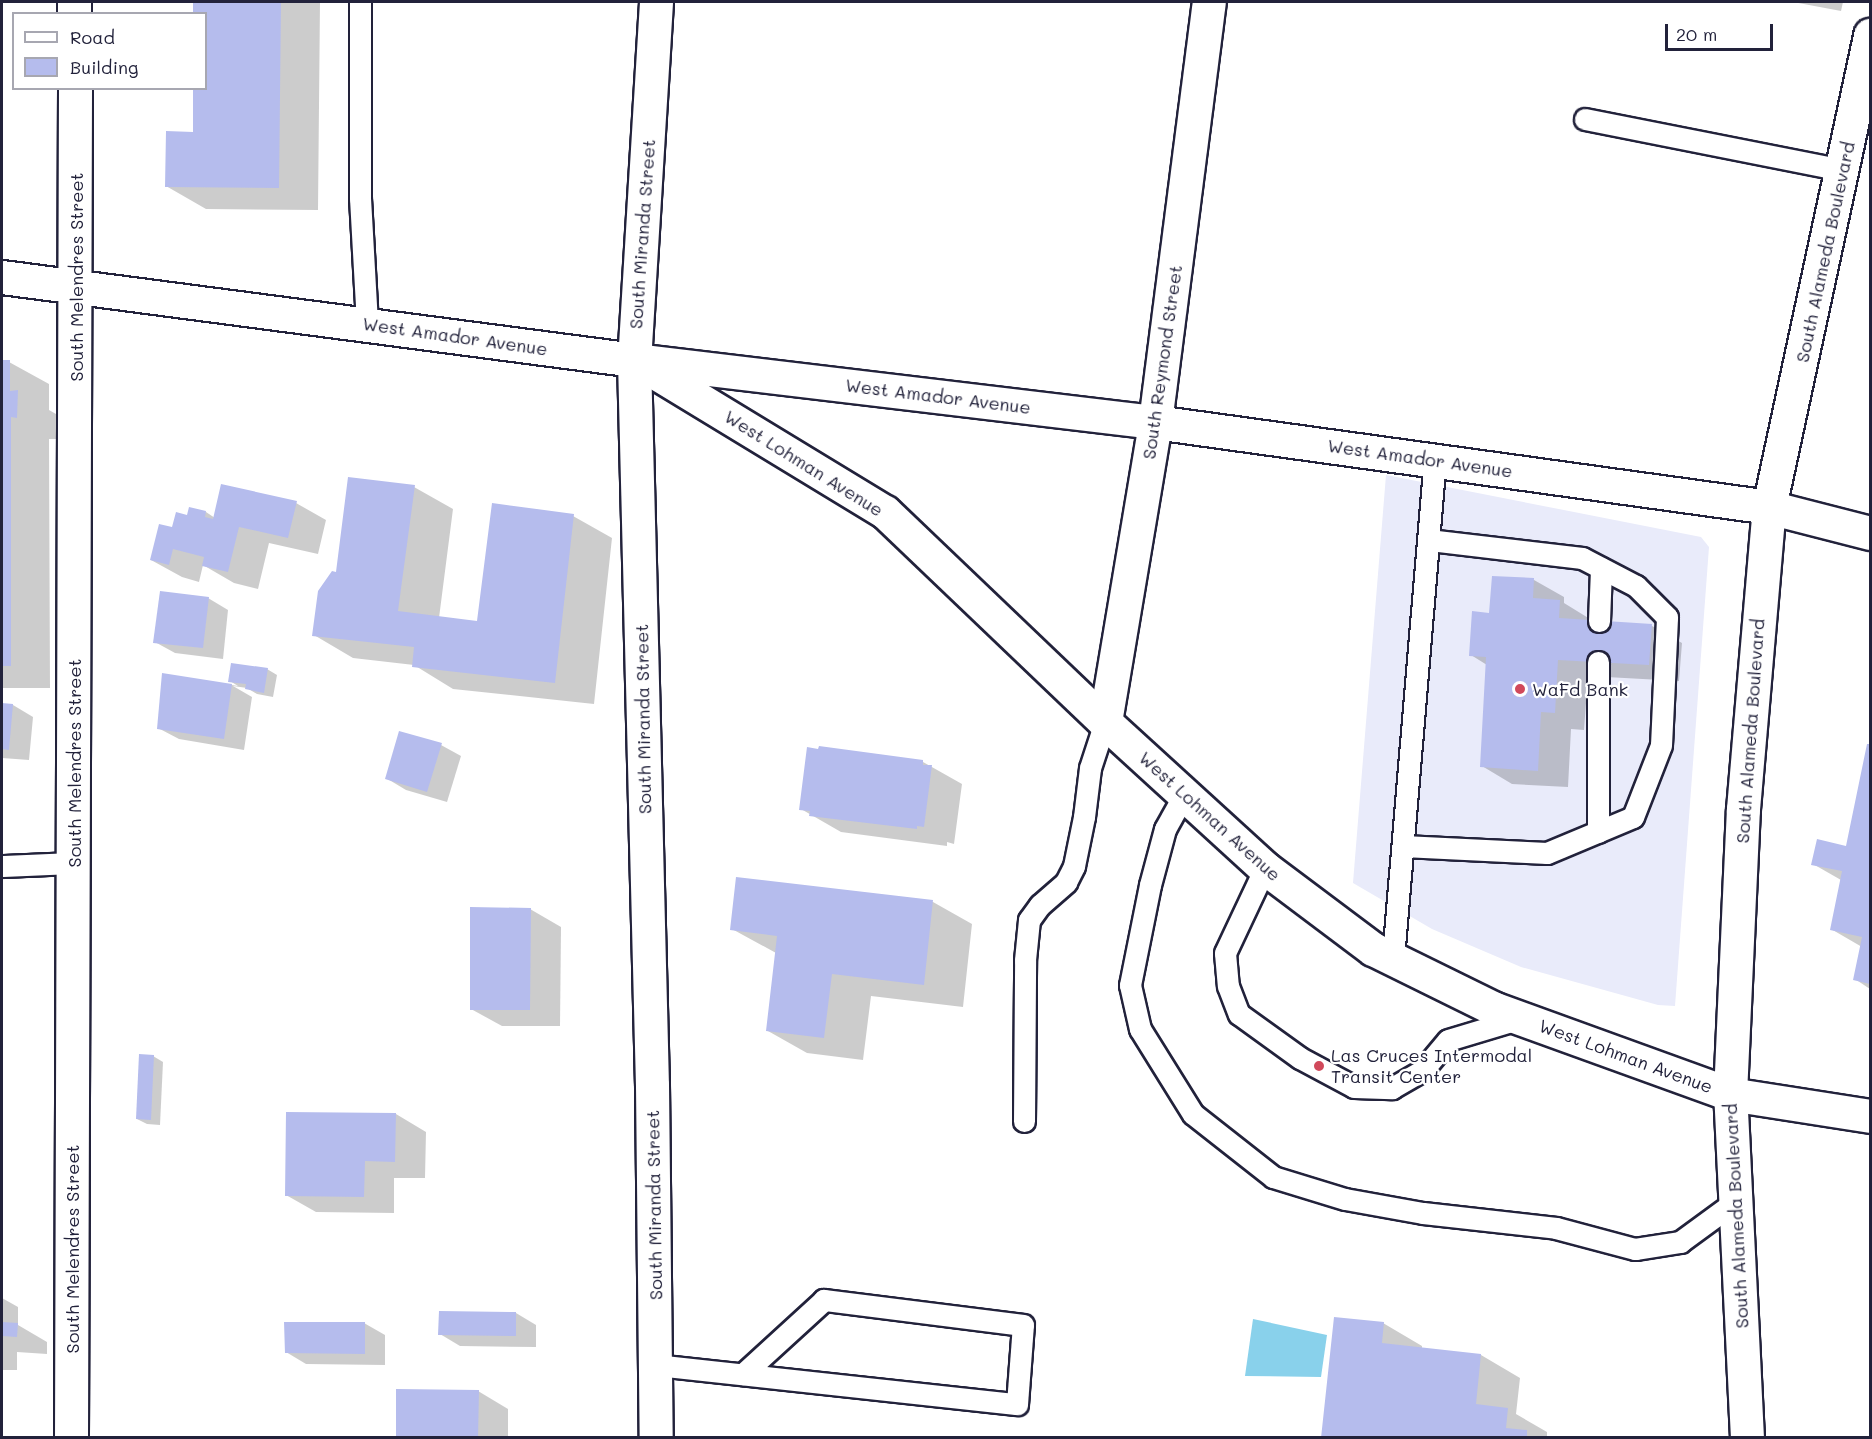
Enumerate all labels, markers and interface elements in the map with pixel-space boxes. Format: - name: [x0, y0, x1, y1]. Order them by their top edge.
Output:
- legend: [12, 12, 207, 90]
- scale bar: [1668, 12, 1776, 50]
- text: 20 m: [1676, 22, 1717, 46]
- text: Road: [70, 25, 115, 49]
- text: Building: [70, 55, 138, 79]
- street label: South Miranda Street: [625, 138, 659, 330]
- street label: South Alameda Boulevard: [1791, 140, 1859, 364]
- street label: South Melendres Street: [65, 173, 87, 381]
- street label: South Reymond Street: [1138, 263, 1186, 461]
- street label: West Amador Avenue: [361, 312, 549, 360]
- street label: West Amador Avenue: [844, 374, 1032, 418]
- street label: West Lohman Avenue: [721, 405, 887, 521]
- street label: West Amador Avenue: [1326, 434, 1514, 482]
- street label: South Alameda Boulevard: [1731, 618, 1769, 844]
- street label: South Miranda Street: [631, 624, 655, 814]
- street label: South Melendres Street: [63, 659, 85, 867]
- place label: WaFd Bank: [1532, 678, 1628, 700]
- marker: WaFd Bank: [1513, 682, 1527, 696]
- street label: West Lohman Avenue: [1135, 747, 1285, 885]
- street label: West Lohman Avenue: [1536, 1015, 1716, 1097]
- place label: Las Cruces Intermodal Transit Center: [1331, 1045, 1532, 1088]
- marker: Las Cruces Intermodal Transit Center: [1312, 1059, 1326, 1073]
- street label: South Alameda Boulevard: [1719, 1103, 1753, 1329]
- street label: South Miranda Street: [642, 1110, 666, 1300]
- street label: South Melendres Street: [61, 1145, 83, 1353]

